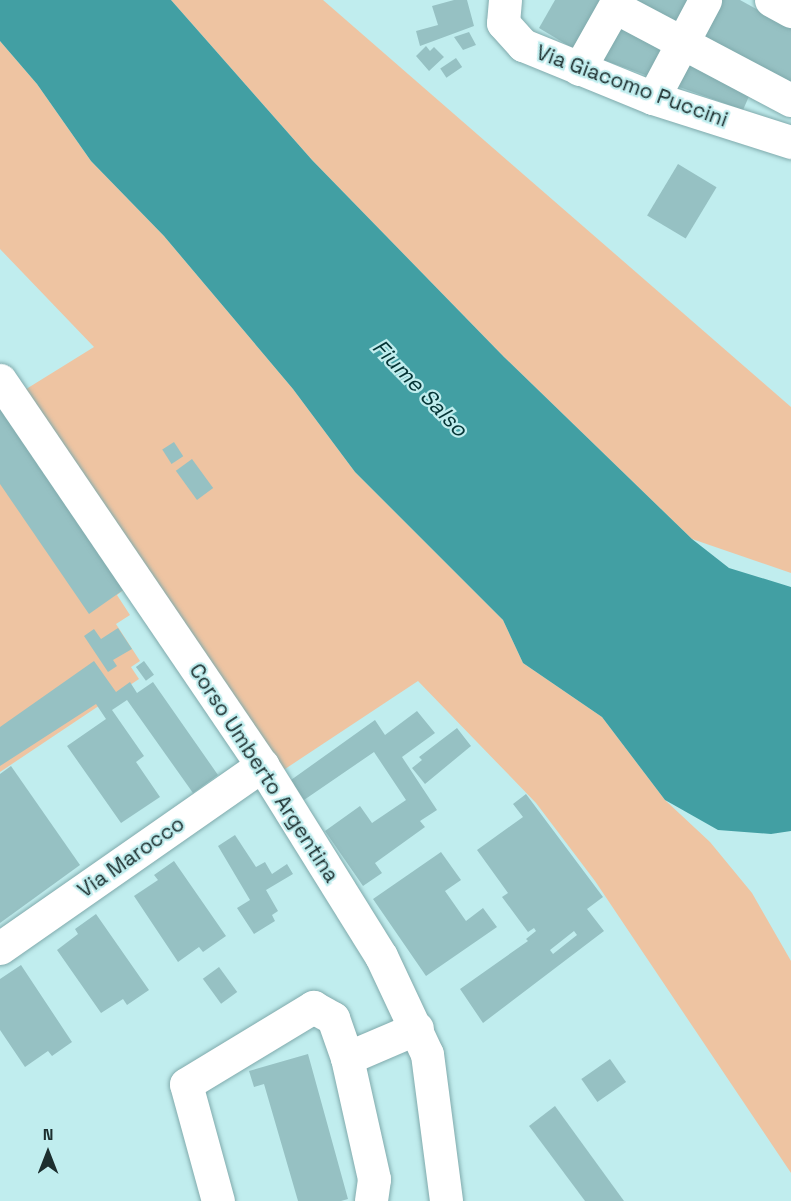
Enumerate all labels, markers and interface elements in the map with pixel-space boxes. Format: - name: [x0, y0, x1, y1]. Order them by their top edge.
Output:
- street label: Via Giacomo Puccini: [533, 40, 731, 132]
- water label: Fiume Salso: [367, 334, 473, 442]
- street label: Corso Umberto Argentina: [184, 659, 344, 887]
- street label: Via Marocco: [73, 811, 189, 903]
- north arrow: [18, 1123, 78, 1183]
- text: N: [43, 1124, 53, 1145]

